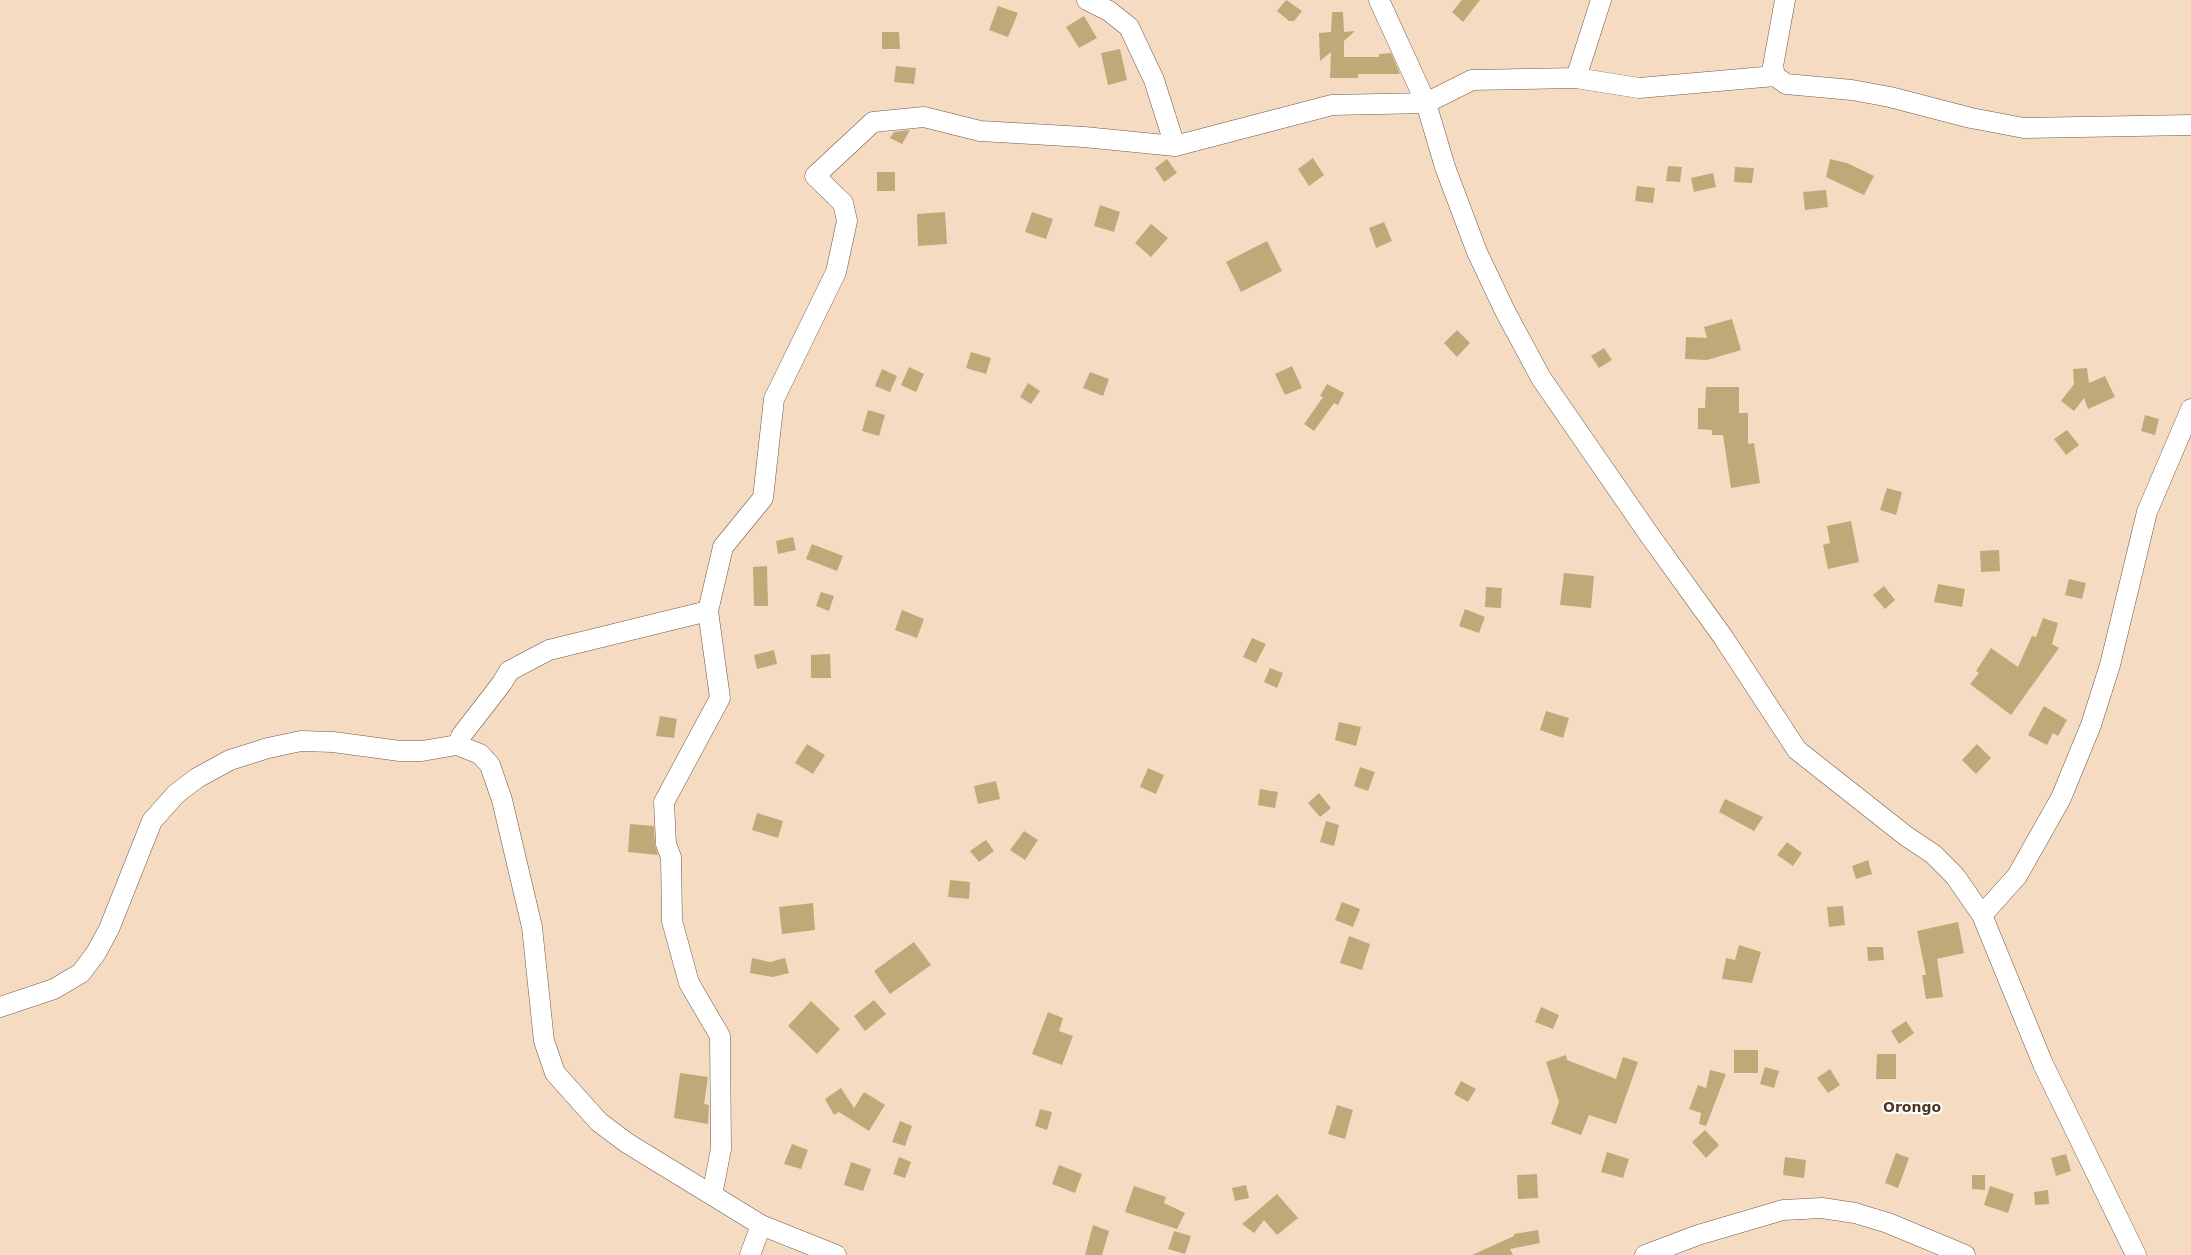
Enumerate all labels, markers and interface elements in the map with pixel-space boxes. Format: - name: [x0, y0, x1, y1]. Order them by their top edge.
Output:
- district label: Orongo: [1883, 1100, 1941, 1116]

